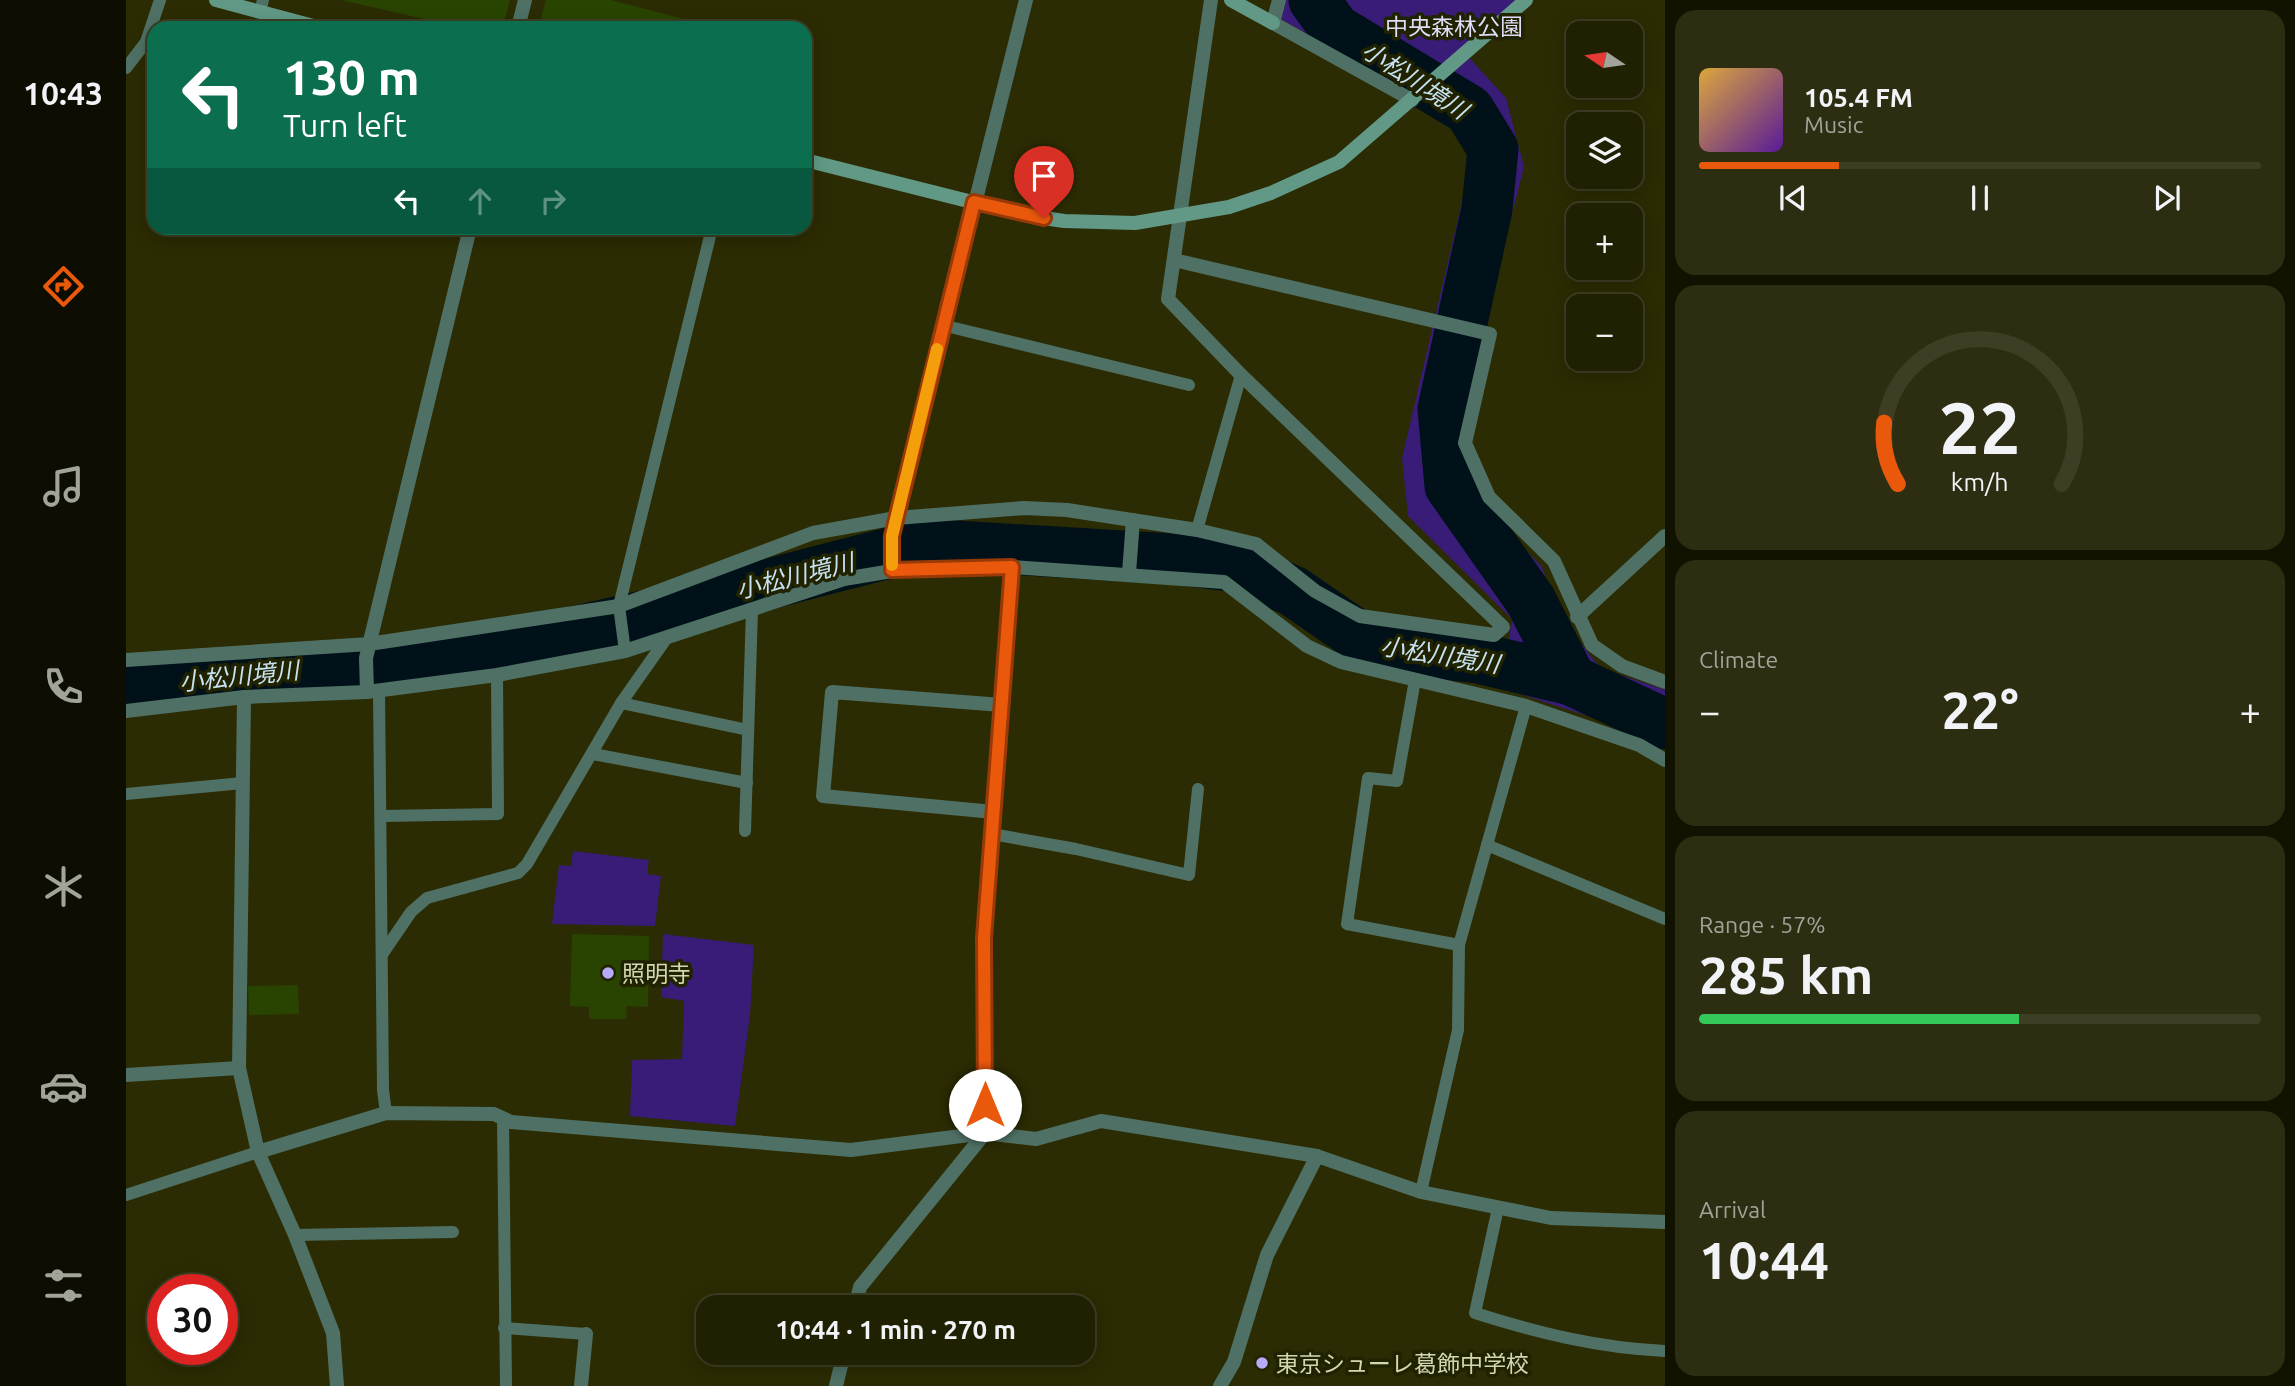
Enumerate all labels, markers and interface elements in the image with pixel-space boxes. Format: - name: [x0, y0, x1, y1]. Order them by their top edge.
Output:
- park label: 中央森林公園: [1385, 14, 1523, 39]
- north arrow: [1566, 21, 1643, 98]
- map controls: [1566, 21, 1643, 371]
- water label: 小松川境川: [1357, 36, 1475, 126]
- icon: left: [168, 49, 259, 140]
- text: 130 m: [283, 49, 420, 104]
- text: 10:43: [23, 75, 103, 111]
- text: 105.4 FM: [1804, 83, 1913, 112]
- text: Turn left: [283, 107, 407, 143]
- button: layers: [1566, 112, 1643, 189]
- text: Music: [1804, 112, 1863, 137]
- pin: [1014, 146, 1074, 218]
- icon: arrive: [1025, 157, 1063, 195]
- icon: previous: [1774, 179, 1812, 217]
- icon: pause: [1961, 179, 1999, 217]
- icon: next: [2148, 179, 2186, 217]
- icon: left: [388, 182, 426, 220]
- icon: ahead: [461, 182, 499, 220]
- icon: right: [534, 182, 572, 220]
- button: +: [1566, 203, 1643, 280]
- icon: directions: [39, 262, 88, 311]
- button: −: [1566, 294, 1643, 371]
- text: 22: [1939, 386, 2021, 468]
- icon: music: [39, 462, 88, 511]
- text: km/h: [1951, 468, 2009, 496]
- water label: 小松川境川: [734, 548, 859, 604]
- water label: 小松川境川: [1379, 632, 1504, 678]
- text: Climate: [1699, 647, 1778, 672]
- water label: 小松川境川: [178, 656, 303, 696]
- icon: phone: [39, 662, 88, 711]
- text: 22°: [1941, 681, 2019, 739]
- text: −: [1699, 690, 1720, 732]
- text: +: [2240, 690, 2261, 732]
- icon: climate: [39, 862, 88, 911]
- text: Range · 57%: [1699, 912, 1826, 937]
- text: 285 km: [1699, 946, 1873, 1004]
- place label: 照明寺: [622, 961, 691, 986]
- marker: 照明寺: [600, 965, 616, 981]
- icon: car: [39, 1062, 88, 1111]
- position arrow: [948, 1068, 1022, 1142]
- text: Arrival: [1699, 1197, 1766, 1222]
- text: 10:44: [1699, 1231, 1829, 1289]
- icon: filters: [39, 1261, 88, 1310]
- speed limit sign: 30: [147, 1274, 238, 1365]
- text: 10:44 · 1 min · 270 m: [775, 1315, 1016, 1344]
- place label: 東京シューレ葛飾中学校: [1276, 1351, 1529, 1376]
- marker: 東京シューレ葛飾中学校: [1254, 1355, 1270, 1371]

